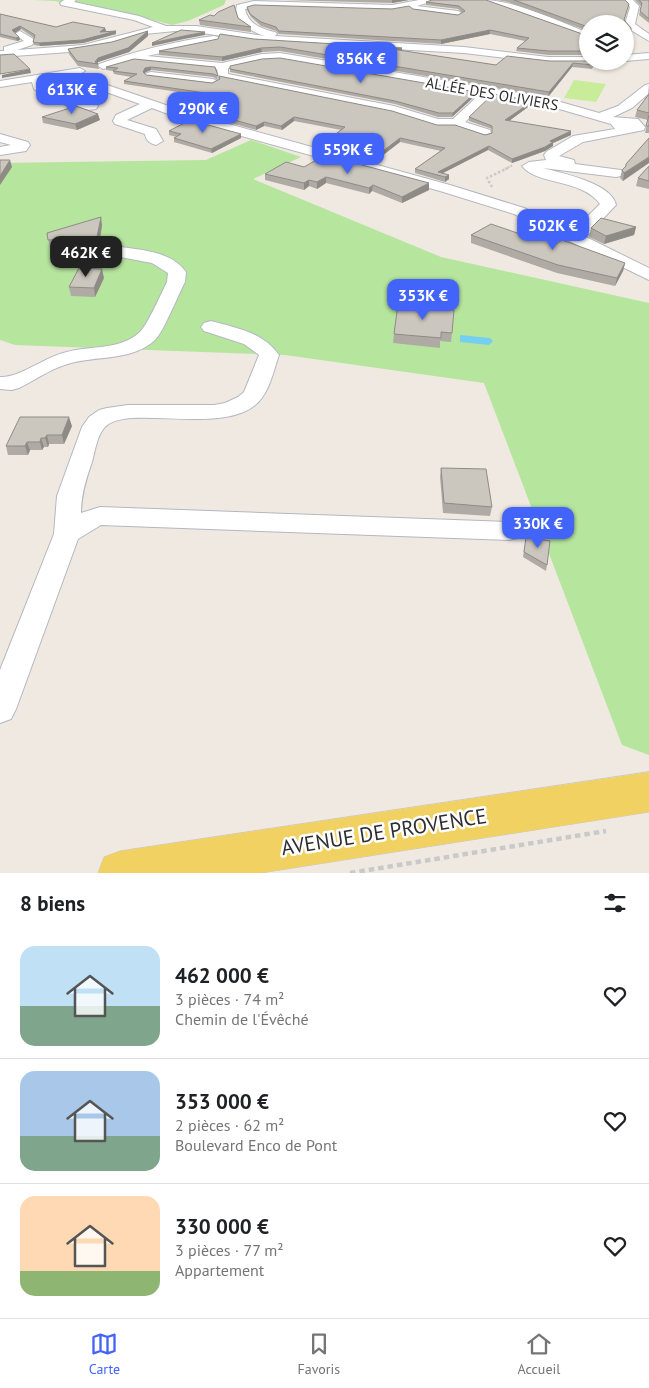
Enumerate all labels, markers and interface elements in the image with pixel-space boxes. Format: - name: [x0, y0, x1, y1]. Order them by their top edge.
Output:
- map controls: [579, 15, 634, 70]
- button: layers: [579, 15, 634, 70]
- pin: 856K €: [320, 42, 402, 84]
- text: 856K €: [336, 48, 386, 68]
- pin: 613K €: [31, 72, 113, 115]
- street label: ALLÉE DES OLIVIERS: [424, 72, 560, 115]
- text: 613K €: [47, 79, 97, 99]
- pin: 290K €: [162, 92, 244, 134]
- text: 290K €: [178, 98, 228, 118]
- pin: 559K €: [307, 132, 389, 175]
- text: 559K €: [323, 139, 373, 159]
- pin: 502K €: [512, 208, 594, 251]
- text: 502K €: [528, 215, 578, 235]
- pin: 462K €: [45, 236, 127, 278]
- text: 462K €: [61, 242, 111, 262]
- pin: 353K €: [382, 278, 464, 321]
- text: 353K €: [398, 285, 448, 305]
- pin: 330K €: [497, 506, 579, 549]
- text: 330K €: [513, 513, 563, 533]
- street label: AVENUE DE PROVENCE: [279, 802, 489, 861]
- icon: filters: [601, 889, 629, 917]
- text: 8 biens: [20, 890, 85, 917]
- text: 462 000 €: [175, 962, 269, 989]
- icon: home: [60, 966, 120, 1026]
- icon: heart: [601, 982, 629, 1010]
- text: 3 pièces · 74 m²: [175, 989, 284, 1009]
- text: Chemin de l'Évêché: [175, 1009, 309, 1029]
- text: 353 000 €: [175, 1088, 269, 1115]
- icon: home: [60, 1091, 120, 1151]
- icon: heart: [601, 1107, 629, 1135]
- text: 2 pièces · 62 m²: [175, 1115, 284, 1135]
- text: Boulevard Enco de Pont: [175, 1135, 337, 1155]
- text: 330 000 €: [175, 1213, 269, 1240]
- icon: home: [60, 1216, 120, 1276]
- icon: heart: [601, 1232, 629, 1260]
- text: 3 pièces · 77 m²: [175, 1240, 284, 1260]
- text: Appartement: [175, 1260, 264, 1280]
- tab: Carte: [89, 1330, 120, 1378]
- tab: Favoris: [298, 1330, 340, 1378]
- tab: Accueil: [518, 1330, 560, 1378]

